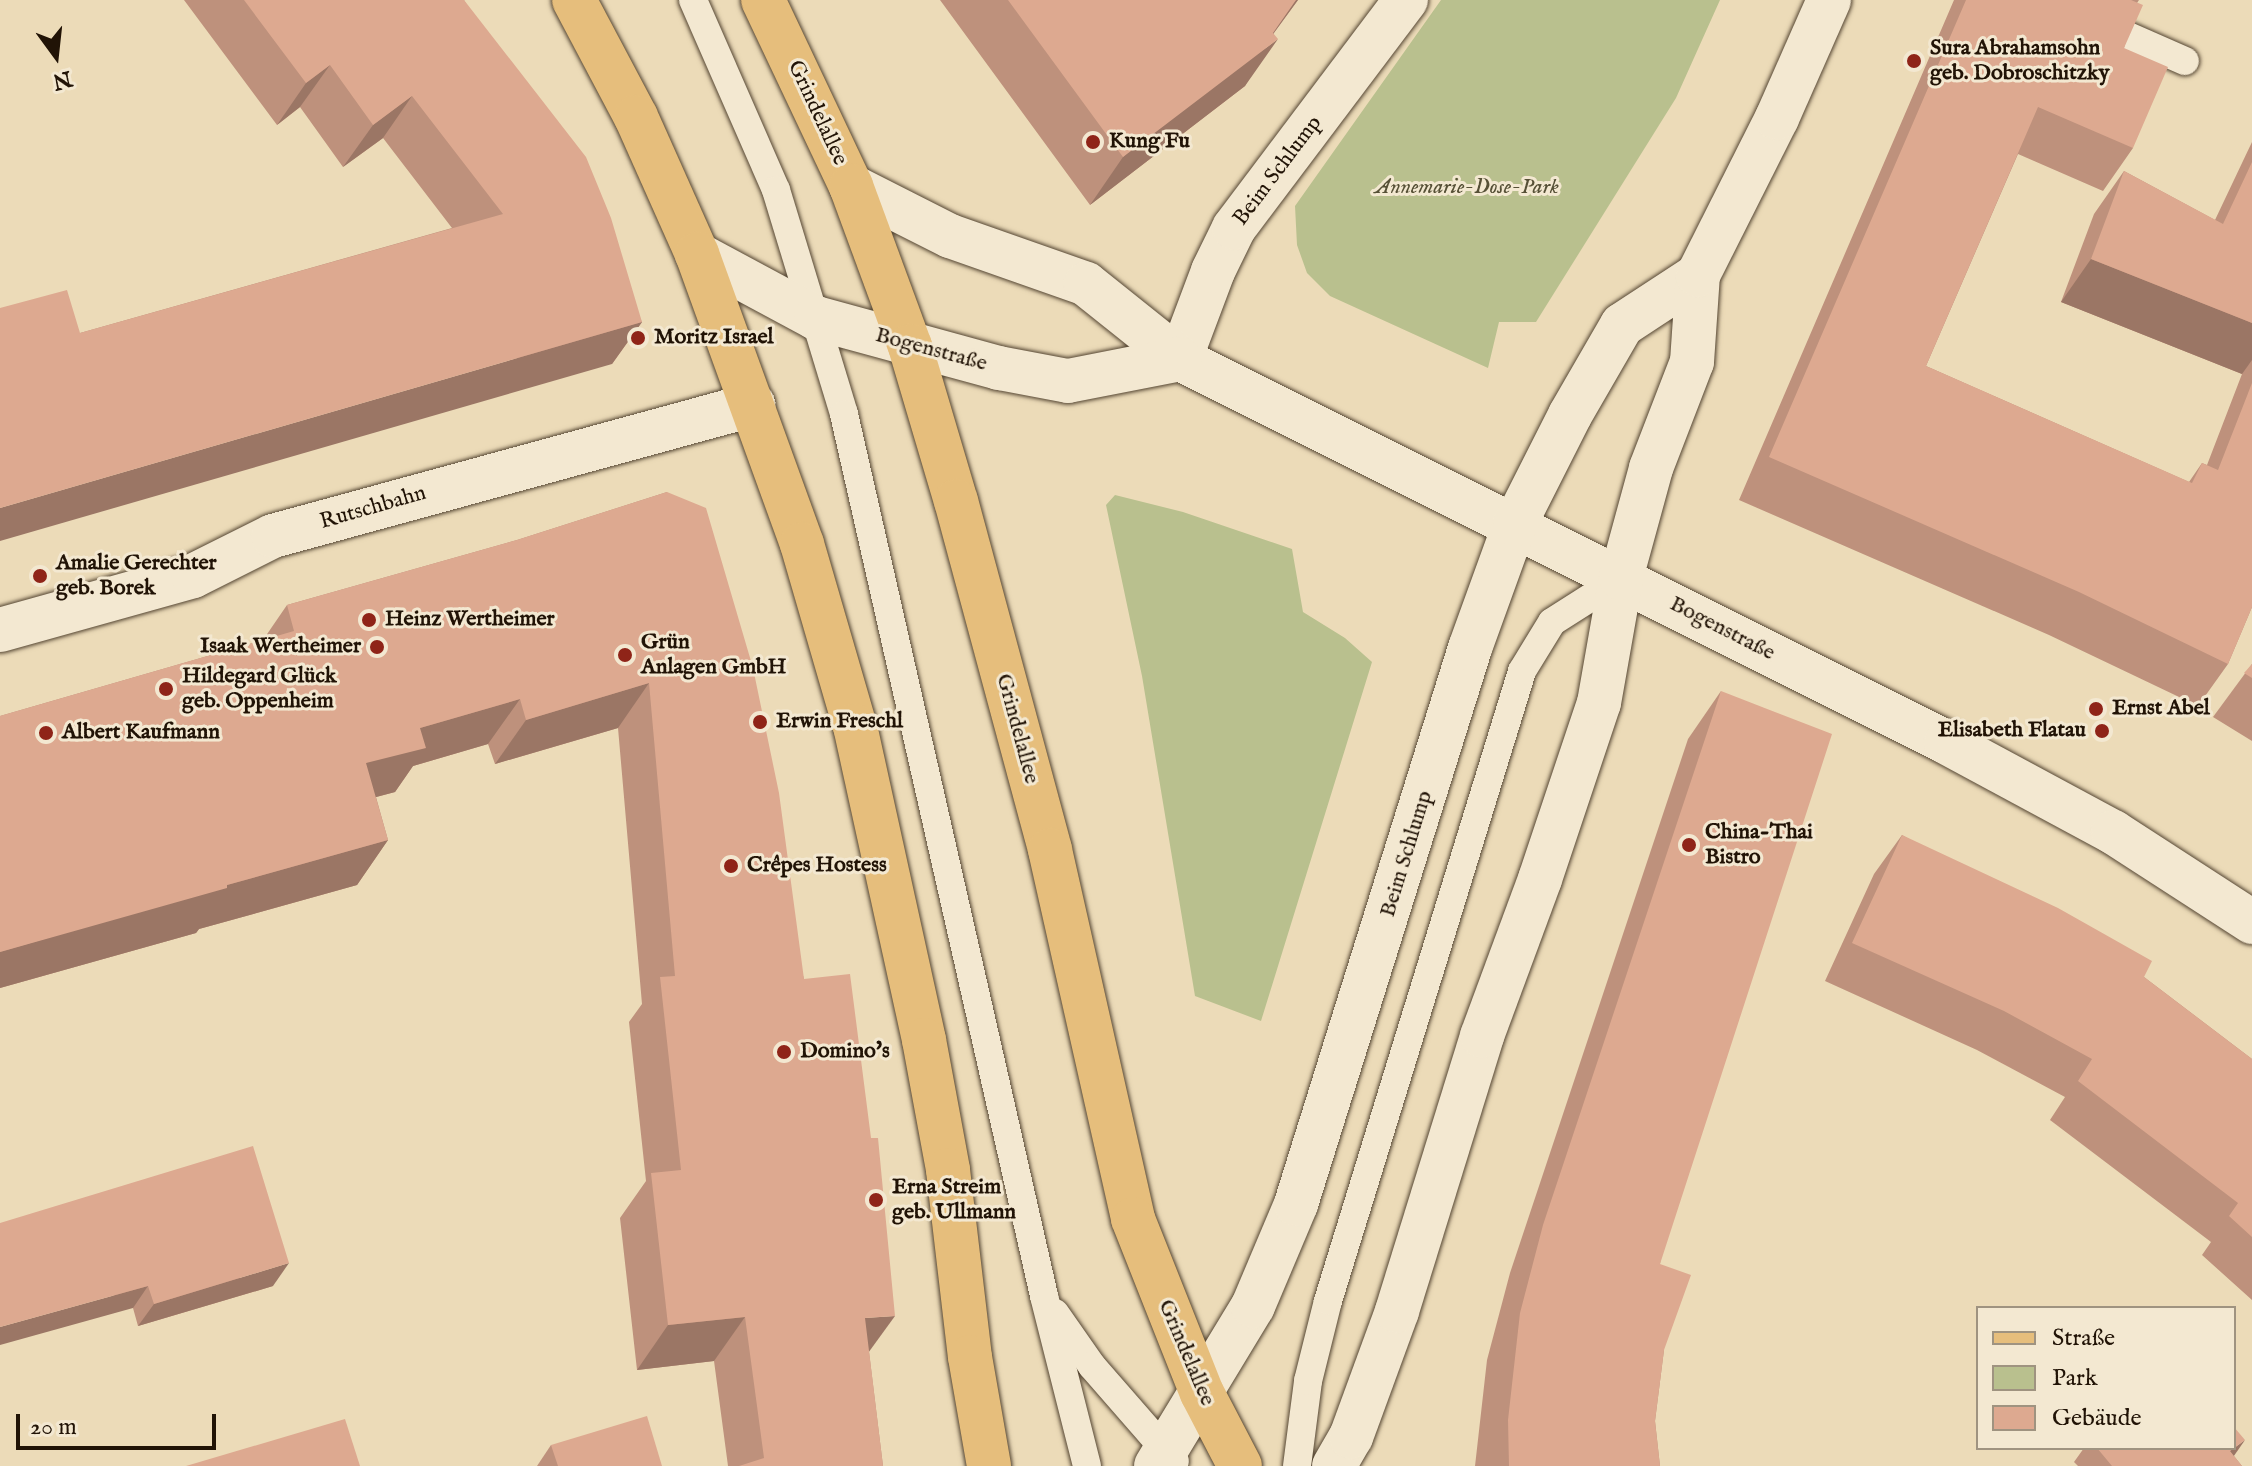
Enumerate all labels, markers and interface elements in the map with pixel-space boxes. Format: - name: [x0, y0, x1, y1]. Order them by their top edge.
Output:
- north arrow: [16, 16, 96, 96]
- place label: Sura Abrahamsohn geb. Dobroschitzky: [1930, 35, 2110, 86]
- marker: Sura Abrahamsohn geb. Dobroschitzky: [1905, 52, 1923, 70]
- street label: Grindelallee: [781, 56, 853, 170]
- text: N: [49, 63, 75, 95]
- street label: Beim Schlump: [1228, 111, 1328, 231]
- place label: Kung Fu: [1109, 129, 1190, 155]
- marker: Kung Fu: [1084, 133, 1102, 151]
- park label: Annemarie-Dose-Park: [1375, 175, 1559, 201]
- street label: Bogenstraße: [872, 322, 990, 378]
- place label: Moritz Israel: [654, 325, 774, 351]
- marker: Moritz Israel: [629, 329, 647, 347]
- street label: Rutschbahn: [317, 480, 429, 536]
- place label: Amalie Gerechter geb. Borek: [56, 550, 217, 602]
- marker: Amalie Gerechter geb. Borek: [31, 567, 49, 585]
- street label: Bogenstraße: [1665, 591, 1779, 667]
- place label: Heinz Wertheimer: [385, 607, 555, 633]
- marker: Heinz Wertheimer: [360, 611, 378, 629]
- place label: Grün Anlagen GmbH: [641, 629, 786, 680]
- place label: Isaak Wertheimer: [200, 634, 361, 660]
- marker: Isaak Wertheimer: [368, 638, 386, 656]
- marker: Grün Anlagen GmbH: [616, 646, 634, 664]
- place label: Hildegard Glück geb. Oppenheim: [182, 663, 337, 714]
- street label: Grindelallee: [990, 671, 1044, 787]
- marker: Hildegard Glück geb. Oppenheim: [157, 680, 175, 698]
- place label: Ernst Abel: [2112, 696, 2210, 722]
- marker: Ernst Abel: [2087, 700, 2105, 718]
- place label: Erwin Freschl: [776, 709, 903, 735]
- marker: Erwin Freschl: [751, 713, 769, 731]
- place label: Elisabeth Flatau: [1938, 718, 2086, 744]
- place label: Albert Kaufmann: [62, 720, 220, 746]
- marker: Elisabeth Flatau: [2093, 722, 2111, 740]
- marker: Albert Kaufmann: [37, 724, 55, 742]
- street label: Beim Schlump: [1375, 788, 1439, 920]
- place label: China-Thai Bistro: [1705, 819, 1813, 870]
- marker: China-Thai Bistro: [1680, 836, 1698, 854]
- place label: Crêpes Hostess: [747, 853, 887, 879]
- marker: Crêpes Hostess: [722, 857, 740, 875]
- place label: Domino's: [800, 1039, 890, 1065]
- marker: Domino's: [775, 1043, 793, 1061]
- place label: Erna Streim geb. Ullmann: [892, 1174, 1016, 1226]
- marker: Erna Streim geb. Ullmann: [867, 1191, 885, 1209]
- street label: Grindelallee: [1152, 1296, 1220, 1410]
- legend: [1976, 1306, 2236, 1450]
- text: Straße: [2052, 1323, 2115, 1354]
- text: Park: [2052, 1363, 2098, 1394]
- scale bar: [20, 1398, 220, 1448]
- text: Gebäude: [2052, 1403, 2142, 1434]
- text: 20 m: [30, 1412, 77, 1443]

